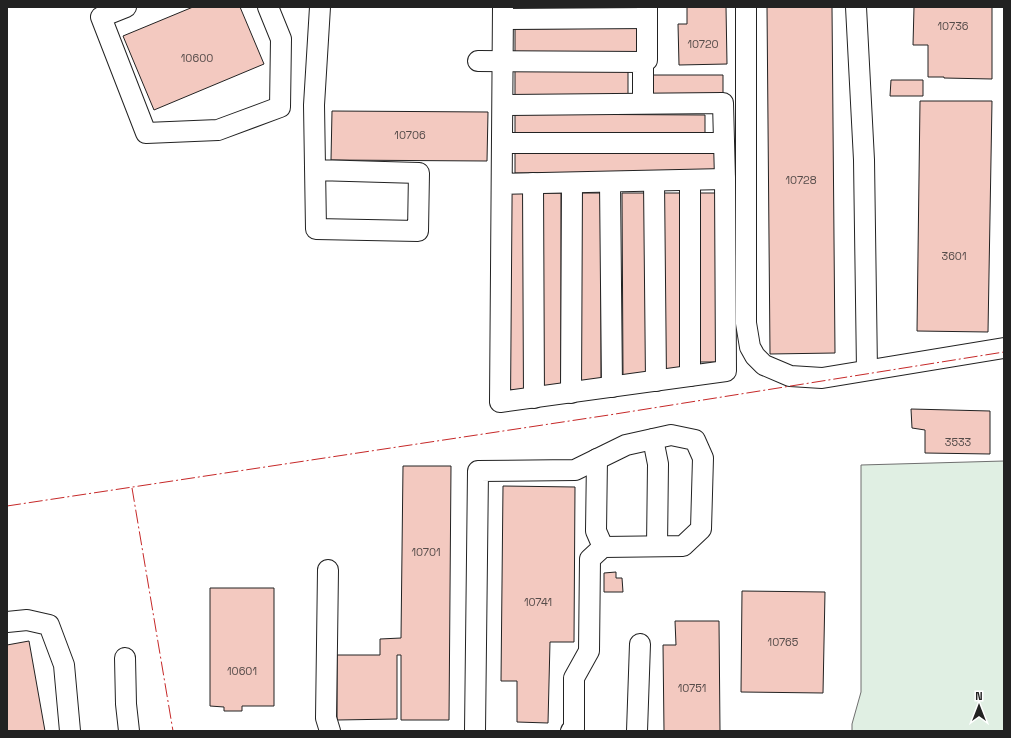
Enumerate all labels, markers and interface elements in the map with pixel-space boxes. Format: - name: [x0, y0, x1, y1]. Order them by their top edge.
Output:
- house number: 10736: [937, 19, 969, 33]
- house number: 10720: [687, 37, 719, 51]
- house number: 10600: [181, 51, 213, 65]
- house number: 10706: [394, 128, 426, 142]
- house number: 10728: [785, 173, 817, 187]
- house number: 3601: [941, 249, 967, 263]
- house number: 3533: [945, 435, 972, 449]
- house number: 10701: [411, 545, 441, 559]
- house number: 10741: [524, 595, 552, 609]
- house number: 10765: [768, 635, 799, 649]
- house number: 10601: [227, 664, 257, 678]
- house number: 10751: [678, 681, 706, 695]
- north arrow: [959, 686, 999, 726]
- text: N: [975, 689, 983, 703]

